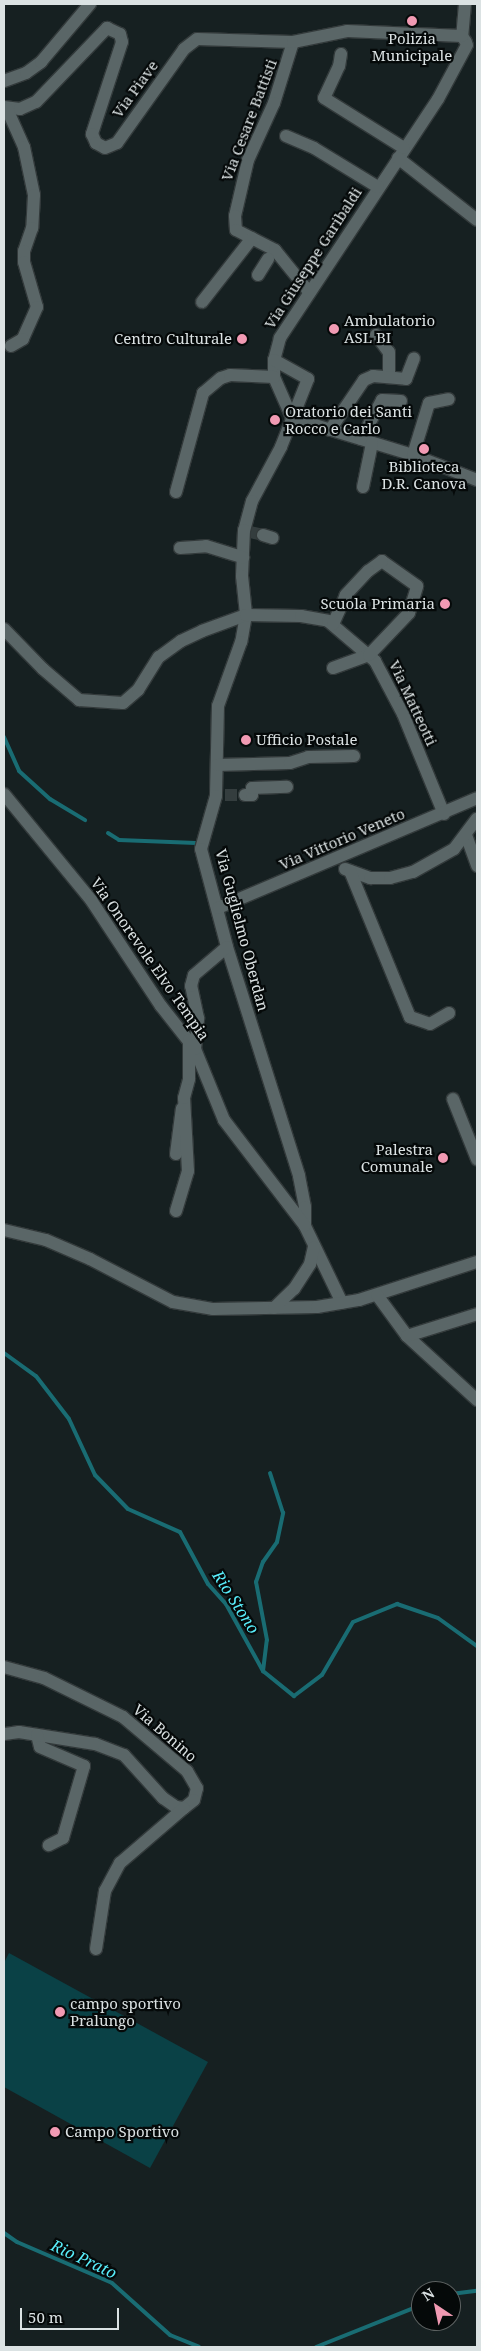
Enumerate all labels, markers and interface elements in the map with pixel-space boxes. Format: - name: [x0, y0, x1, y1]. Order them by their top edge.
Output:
- marker: Polizia Municipale: [406, 15, 418, 27]
- place label: Polizia Municipale: [372, 29, 452, 64]
- street label: Via Cesare Battisti: [217, 56, 281, 184]
- street label: Via Piave: [108, 57, 162, 121]
- street label: Via Giuseppe Garibaldi: [261, 184, 365, 332]
- place label: Ambulatorio ASL BI: [344, 311, 435, 346]
- marker: Ambulatorio ASL BI: [328, 323, 340, 335]
- place label: Centro Culturale: [114, 330, 232, 348]
- marker: Centro Culturale: [236, 333, 248, 345]
- place label: Oratorio dei Santi Rocco e Carlo: [285, 402, 412, 437]
- marker: Oratorio dei Santi Rocco e Carlo: [269, 414, 281, 426]
- marker: Biblioteca D.R. Canova: [418, 443, 430, 455]
- place label: Biblioteca D.R. Canova: [382, 457, 466, 492]
- place label: Scuola Primaria: [320, 595, 435, 613]
- marker: Scuola Primaria: [439, 598, 451, 610]
- street label: Via Matteotti: [385, 657, 441, 749]
- place label: Ufficio Postale: [256, 731, 357, 749]
- marker: Ufficio Postale: [240, 734, 252, 746]
- street label: Via Vittorio Veneto: [276, 804, 408, 874]
- street label: Via Guglielmo Oberdan: [212, 847, 272, 1013]
- street label: Via Onorevole Elvo Tempia: [87, 874, 213, 1044]
- place label: Palestra Comunale: [361, 1140, 433, 1175]
- marker: Palestra Comunale: [437, 1152, 449, 1164]
- water label: Rio Stono: [209, 1567, 263, 1637]
- street label: Via Bonino: [129, 1700, 201, 1766]
- place label: campo sportivo Pralungo: [70, 1994, 181, 2029]
- marker: campo sportivo Pralungo: [54, 2006, 66, 2018]
- place label: Campo Sportivo: [65, 2123, 179, 2141]
- marker: Campo Sportivo: [49, 2126, 61, 2138]
- water label: Rio Prato: [48, 2235, 120, 2283]
- north arrow: [411, 2281, 461, 2331]
- text: N: [418, 2283, 438, 2305]
- scale bar: [22, 2298, 121, 2330]
- text: 50 m: [28, 2307, 63, 2327]

